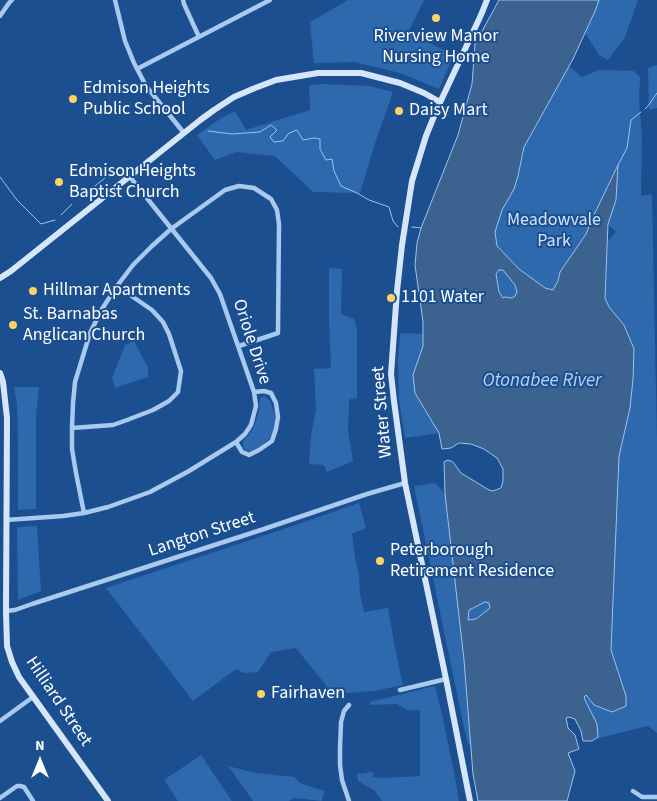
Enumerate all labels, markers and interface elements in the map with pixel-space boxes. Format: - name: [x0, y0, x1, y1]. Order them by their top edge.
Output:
- marker: Riverview Manor Nursing Home: [430, 12, 442, 24]
- place label: Riverview Manor Nursing Home: [373, 26, 499, 68]
- place label: Edmison Heights Public School: [83, 78, 210, 120]
- marker: Edmison Heights Public School: [67, 93, 79, 105]
- place label: Daisy Mart: [409, 100, 488, 122]
- marker: Daisy Mart: [393, 105, 405, 117]
- place label: Edmison Heights Baptist Church: [69, 161, 196, 203]
- marker: Edmison Heights Baptist Church: [53, 176, 65, 188]
- park label: Meadowvale Park: [507, 210, 601, 252]
- place label: Hillmar Apartments: [43, 280, 190, 302]
- marker: Hillmar Apartments: [27, 285, 39, 297]
- place label: 1101 Water: [401, 287, 484, 309]
- marker: 1101 Water: [385, 292, 397, 304]
- street label: Oriole Drive: [227, 297, 275, 387]
- place label: St. Barnabas Anglican Church: [23, 304, 145, 346]
- marker: St. Barnabas Anglican Church: [7, 319, 19, 331]
- street label: Water Street: [368, 365, 398, 459]
- water label: Otonabee River: [482, 371, 602, 393]
- street label: Langton Street: [146, 508, 258, 562]
- place label: Peterborough Retirement Residence: [390, 540, 554, 582]
- marker: Peterborough Retirement Residence: [374, 555, 386, 567]
- street label: Hilliard Street: [20, 653, 96, 751]
- place label: Fairhaven: [271, 683, 345, 705]
- marker: Fairhaven: [255, 688, 267, 700]
- north arrow: [15, 736, 65, 786]
- text: N: [35, 736, 45, 756]

